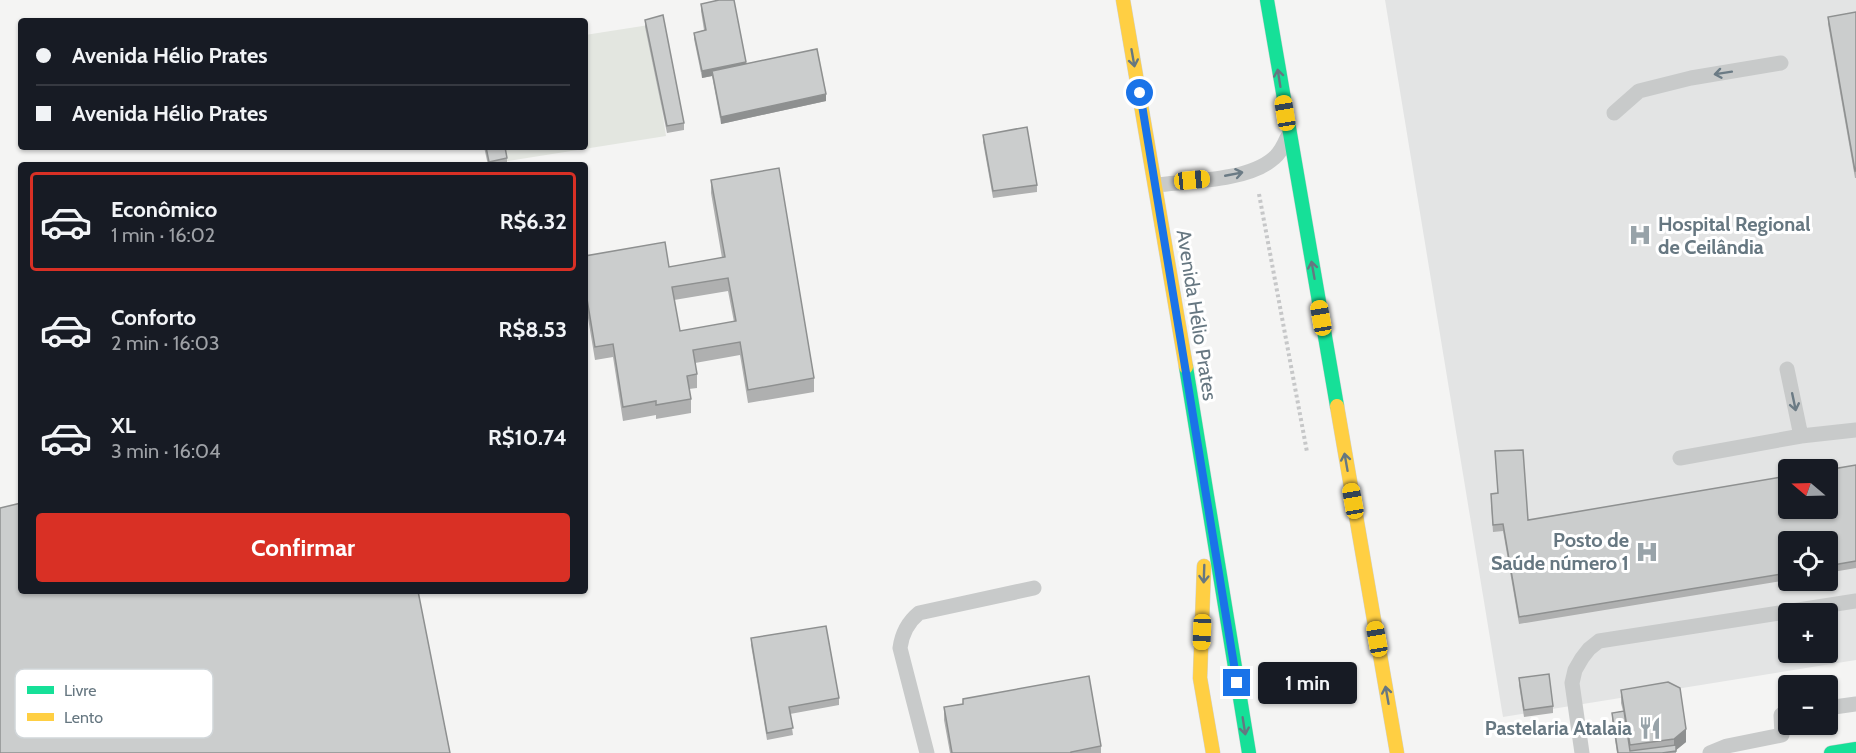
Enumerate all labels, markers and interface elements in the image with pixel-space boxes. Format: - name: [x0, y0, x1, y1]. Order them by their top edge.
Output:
- text: Avenida Hélio Prates: [72, 42, 268, 69]
- one-way arrow: [1128, 47, 1139, 67]
- one-way arrow: [1274, 68, 1285, 88]
- one-way arrow: [1714, 68, 1733, 79]
- route start: [1126, 79, 1153, 106]
- car: [1273, 94, 1297, 132]
- text: Avenida Hélio Prates: [72, 100, 268, 127]
- one-way arrow: [1224, 168, 1244, 179]
- car: [1173, 169, 1211, 191]
- icon: car: [39, 195, 93, 249]
- text: Econômico: [111, 196, 217, 223]
- text: R$6.32: [500, 208, 567, 235]
- place label: Hospital Regional de Ceilândia: [1658, 212, 1810, 259]
- hospital icon: Hospital Regional de Ceilândia: [1627, 222, 1653, 248]
- text: 1 min · 16:02: [111, 223, 215, 247]
- street label: Avenida Hélio Prates: [1172, 228, 1222, 402]
- one-way arrow: [1307, 261, 1318, 280]
- car: [1309, 299, 1333, 337]
- icon: car: [39, 303, 93, 357]
- text: Conforto: [111, 304, 196, 331]
- text: R$8.53: [499, 316, 567, 343]
- text: 2 min · 16:03: [111, 331, 220, 355]
- one-way arrow: [1789, 392, 1800, 412]
- icon: car: [39, 411, 93, 465]
- text: XL: [111, 412, 136, 439]
- text: R$10.74: [488, 424, 567, 451]
- text: 3 min · 16:04: [111, 439, 221, 463]
- one-way arrow: [1341, 453, 1352, 472]
- north arrow: [1778, 459, 1838, 519]
- map controls: [1778, 459, 1838, 735]
- car: [1341, 482, 1365, 520]
- button: Confirmar: [36, 513, 570, 582]
- place label: Posto de Saúde número 1: [1491, 528, 1629, 575]
- button: locate: [1778, 531, 1838, 591]
- hospital icon: Posto de Saúde número 1: [1634, 539, 1660, 565]
- one-way arrow: [1198, 564, 1209, 584]
- button: +: [1778, 603, 1838, 663]
- car: [1192, 614, 1212, 650]
- car: [1365, 620, 1389, 658]
- callout: 1 min: [1258, 662, 1357, 704]
- legend: [15, 669, 213, 738]
- route end: [1223, 669, 1250, 696]
- text: 1 min: [1285, 671, 1330, 695]
- button: −: [1778, 675, 1838, 735]
- text: Livre: [64, 681, 96, 700]
- one-way arrow: [1382, 686, 1393, 706]
- text: Lento: [64, 708, 103, 727]
- restaurant icon: Pastelaria Atalaia: [1637, 715, 1663, 741]
- one-way arrow: [1239, 716, 1250, 736]
- place label: Pastelaria Atalaia: [1485, 716, 1632, 740]

